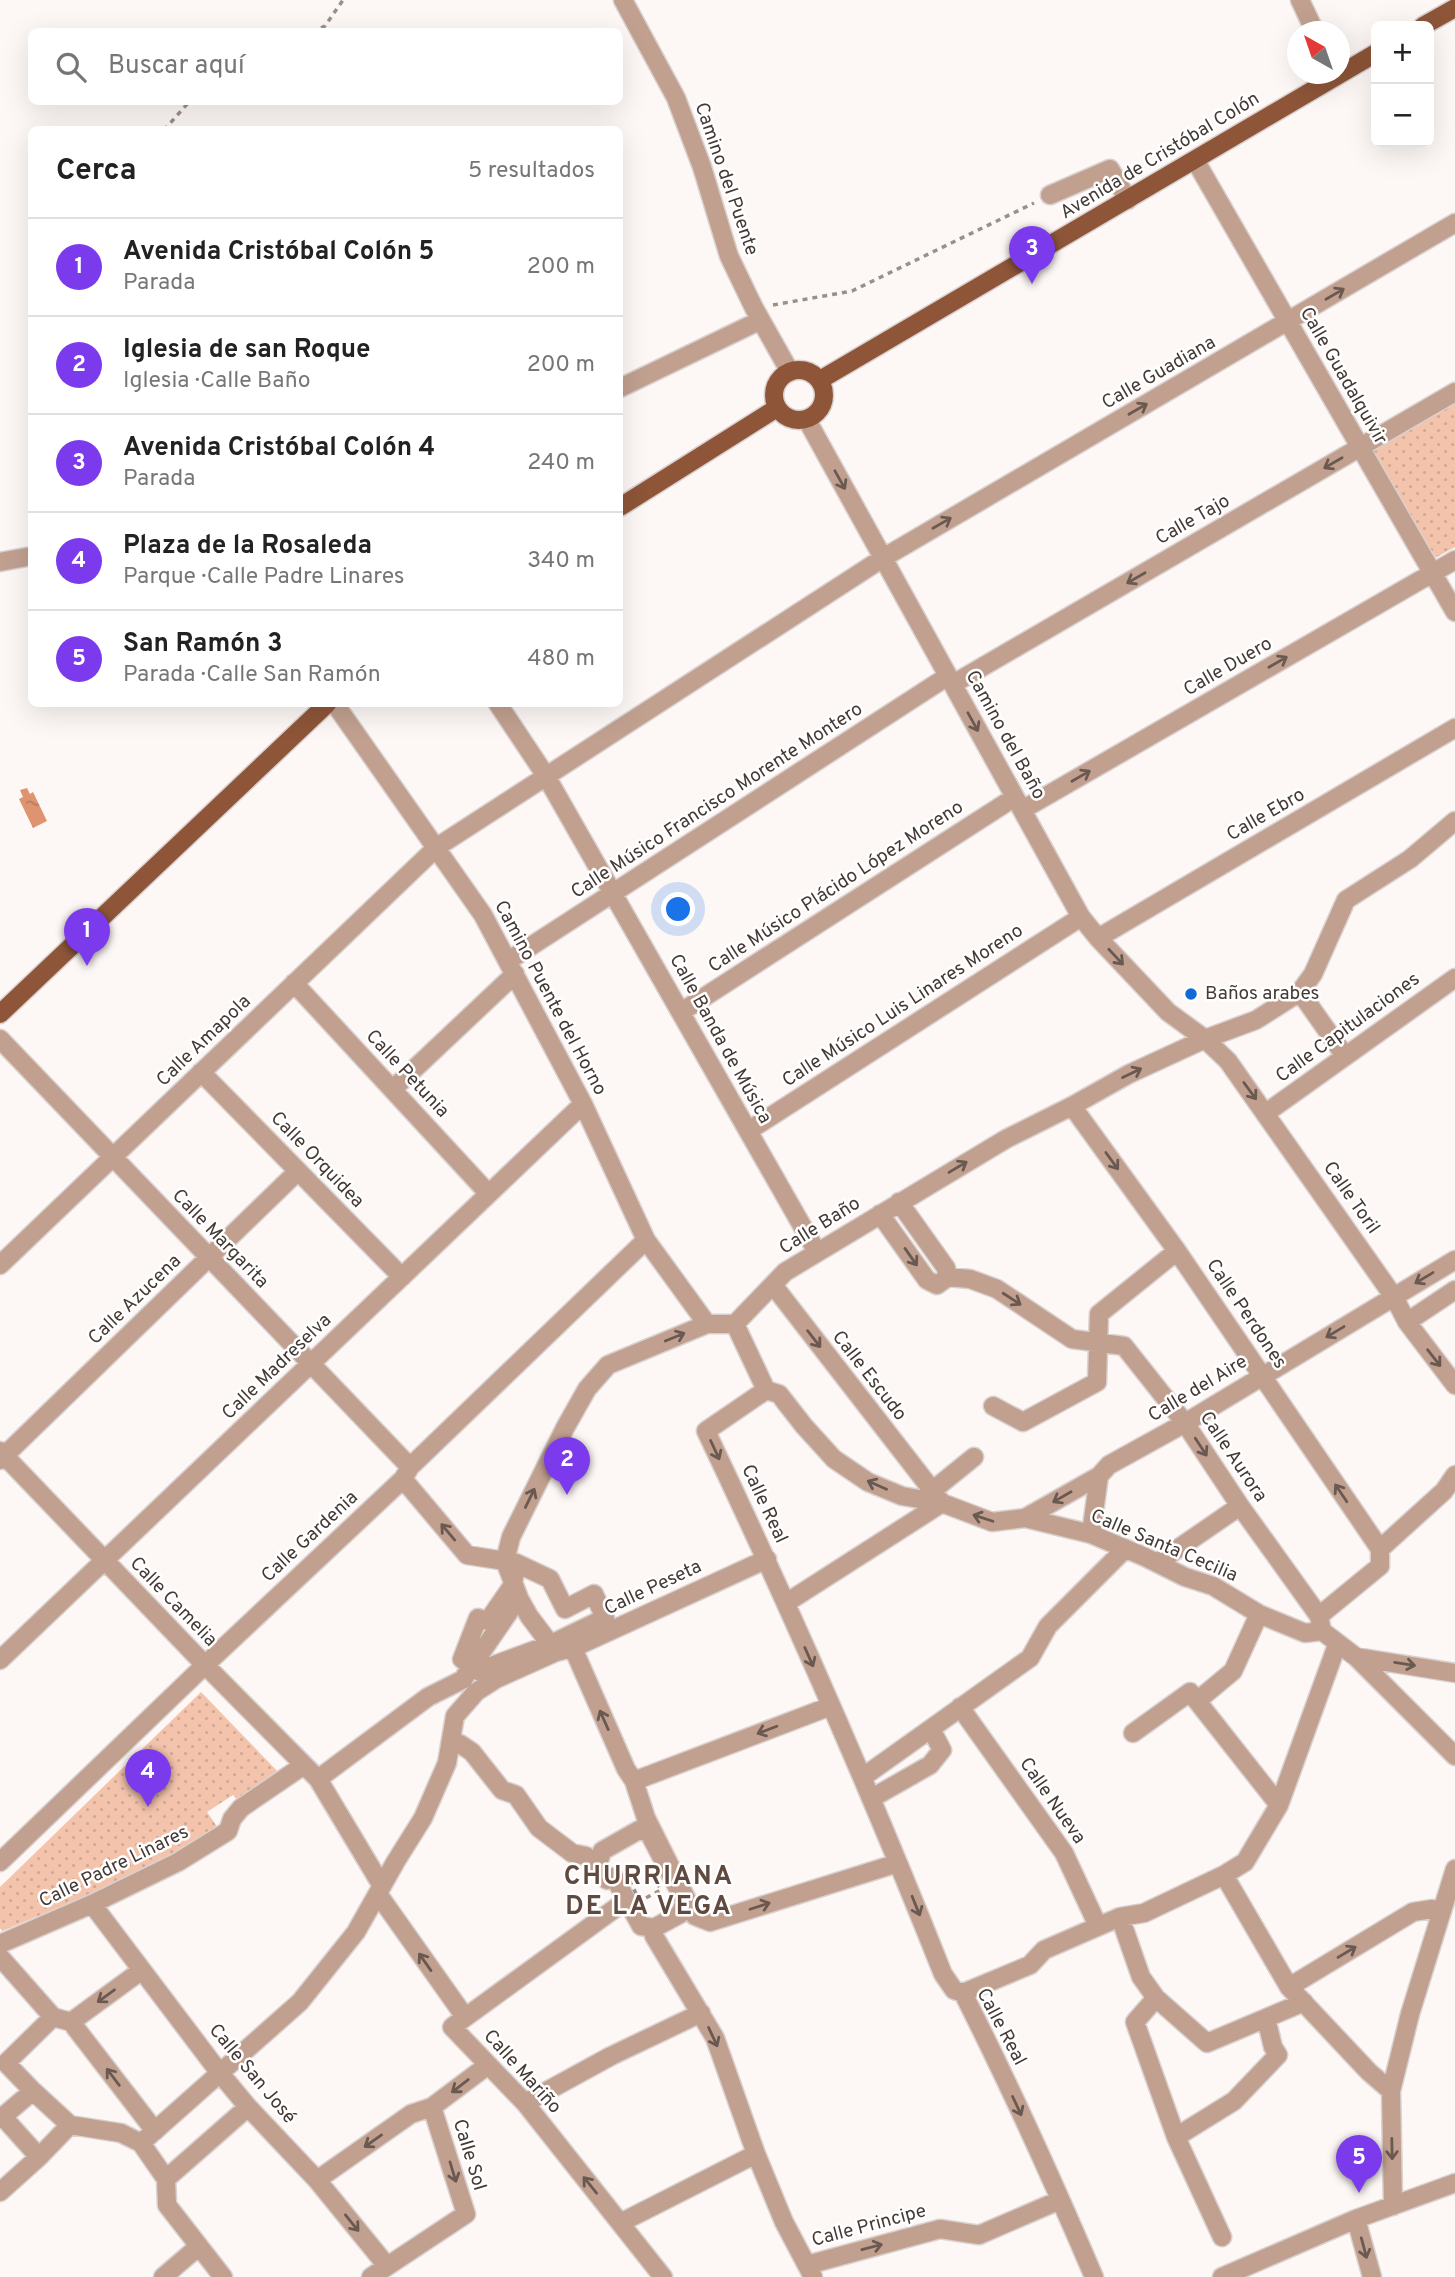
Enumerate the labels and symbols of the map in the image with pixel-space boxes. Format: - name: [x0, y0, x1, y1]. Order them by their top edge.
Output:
- north arrow: [1287, 21, 1350, 84]
- street label: Avenida de Cristóbal Colón: [1056, 87, 1264, 225]
- street label: Camino del Puente: [689, 99, 763, 259]
- pin: 3: [1009, 226, 1055, 284]
- one-way arrow: [1324, 287, 1344, 301]
- street label: Calle Guadalquivir: [1294, 303, 1392, 450]
- street label: Calle Guadiana: [1098, 331, 1220, 415]
- one-way arrow: [1128, 402, 1148, 416]
- one-way arrow: [1323, 456, 1343, 470]
- one-way arrow: [833, 469, 847, 489]
- street label: Calle Tajo: [1151, 489, 1235, 551]
- one-way arrow: [931, 516, 951, 530]
- one-way arrow: [1126, 571, 1146, 585]
- street label: Calle Duero: [1179, 632, 1277, 702]
- one-way arrow: [1268, 655, 1288, 669]
- street label: Camino del Baño: [960, 666, 1050, 804]
- street label: Calle Músico Francisco Morente Montero: [567, 698, 867, 904]
- one-way arrow: [966, 711, 980, 731]
- one-way arrow: [1071, 769, 1091, 783]
- street label: Calle Ebro: [1223, 783, 1309, 847]
- street label: Calle Músico Plácido López Moreno: [704, 795, 968, 979]
- your location: [661, 892, 695, 926]
- street label: Camino Puente del Horno: [488, 896, 612, 1100]
- pin: 1: [64, 908, 110, 966]
- street label: Calle Músico Luis Linares Moreno: [778, 919, 1028, 1093]
- one-way arrow: [1108, 948, 1125, 965]
- street label: Calle Banda de Música: [663, 950, 777, 1128]
- street label: Calle Capitulaciones: [1271, 968, 1425, 1088]
- place label: Baños arabes: [1205, 982, 1320, 1006]
- marker: Baños arabes: [1183, 986, 1199, 1002]
- street label: Calle Amapola: [152, 990, 256, 1092]
- street label: Calle Petunia: [360, 1025, 454, 1123]
- one-way arrow: [1121, 1065, 1142, 1079]
- one-way arrow: [1242, 1081, 1257, 1100]
- street label: Calle Orquidea: [265, 1107, 369, 1213]
- one-way arrow: [1105, 1151, 1119, 1170]
- street label: Calle Toril: [1317, 1157, 1385, 1239]
- one-way arrow: [948, 1160, 968, 1174]
- street label: Calle Margarita: [167, 1184, 273, 1294]
- street label: Calle Baño: [775, 1192, 865, 1260]
- one-way arrow: [903, 1247, 918, 1266]
- street label: Calle Azucena: [83, 1250, 187, 1350]
- street label: Calle Perdones: [1200, 1254, 1292, 1374]
- one-way arrow: [1415, 1271, 1435, 1285]
- one-way arrow: [1001, 1292, 1021, 1306]
- street label: Calle Madreselva: [217, 1309, 337, 1425]
- one-way arrow: [1326, 1325, 1346, 1339]
- street label: Calle Escudo: [826, 1326, 912, 1426]
- one-way arrow: [807, 1329, 822, 1348]
- one-way arrow: [664, 1330, 685, 1343]
- one-way arrow: [1427, 1348, 1442, 1367]
- street label: Calle del Aire: [1144, 1350, 1252, 1428]
- street label: Calle Aurora: [1194, 1407, 1272, 1507]
- pin: 2: [544, 1437, 590, 1495]
- one-way arrow: [1194, 1437, 1208, 1456]
- one-way arrow: [709, 1439, 723, 1460]
- street label: Calle Real: [735, 1461, 793, 1547]
- one-way arrow: [866, 1478, 888, 1491]
- one-way arrow: [1334, 1483, 1348, 1503]
- street label: Calle Gardenia: [257, 1486, 363, 1588]
- one-way arrow: [524, 1488, 538, 1509]
- one-way arrow: [1052, 1491, 1073, 1504]
- street label: Calle Santa Cecilia: [1087, 1504, 1241, 1588]
- one-way arrow: [972, 1511, 994, 1523]
- one-way arrow: [440, 1524, 456, 1542]
- street label: Calle Camelia: [124, 1552, 222, 1652]
- street label: Calle Peseta: [600, 1555, 706, 1621]
- one-way arrow: [804, 1646, 817, 1667]
- one-way arrow: [1393, 1658, 1416, 1671]
- one-way arrow: [597, 1710, 610, 1731]
- one-way arrow: [757, 1725, 779, 1738]
- pin: 4: [125, 1749, 171, 1807]
- street label: Calle Nueva: [1013, 1753, 1091, 1849]
- street label: Calle Padre Linares: [35, 1820, 193, 1914]
- district label: CHURRIANA DE LA VEGA: [564, 1861, 734, 1924]
- one-way arrow: [911, 1895, 924, 1917]
- one-way arrow: [748, 1899, 770, 1912]
- one-way arrow: [1337, 1944, 1357, 1958]
- one-way arrow: [418, 1953, 432, 1972]
- street label: Calle Real: [971, 1984, 1031, 2070]
- one-way arrow: [97, 1989, 116, 2003]
- street label: Calle San José: [203, 2019, 301, 2129]
- street label: Calle Mariño: [478, 2025, 566, 2119]
- one-way arrow: [707, 2026, 720, 2047]
- one-way arrow: [106, 2068, 121, 2087]
- one-way arrow: [451, 2078, 470, 2093]
- one-way arrow: [1011, 2095, 1024, 2117]
- street label: Calle Sol: [447, 2116, 491, 2194]
- one-way arrow: [364, 2133, 383, 2148]
- pin: 5: [1336, 2135, 1382, 2193]
- one-way arrow: [1385, 2137, 1399, 2160]
- one-way arrow: [447, 2161, 460, 2183]
- one-way arrow: [582, 2177, 598, 2195]
- street label: Calle Principe: [809, 2199, 929, 2253]
- one-way arrow: [344, 2213, 359, 2231]
- one-way arrow: [1358, 2236, 1371, 2259]
- one-way arrow: [861, 2240, 883, 2253]

